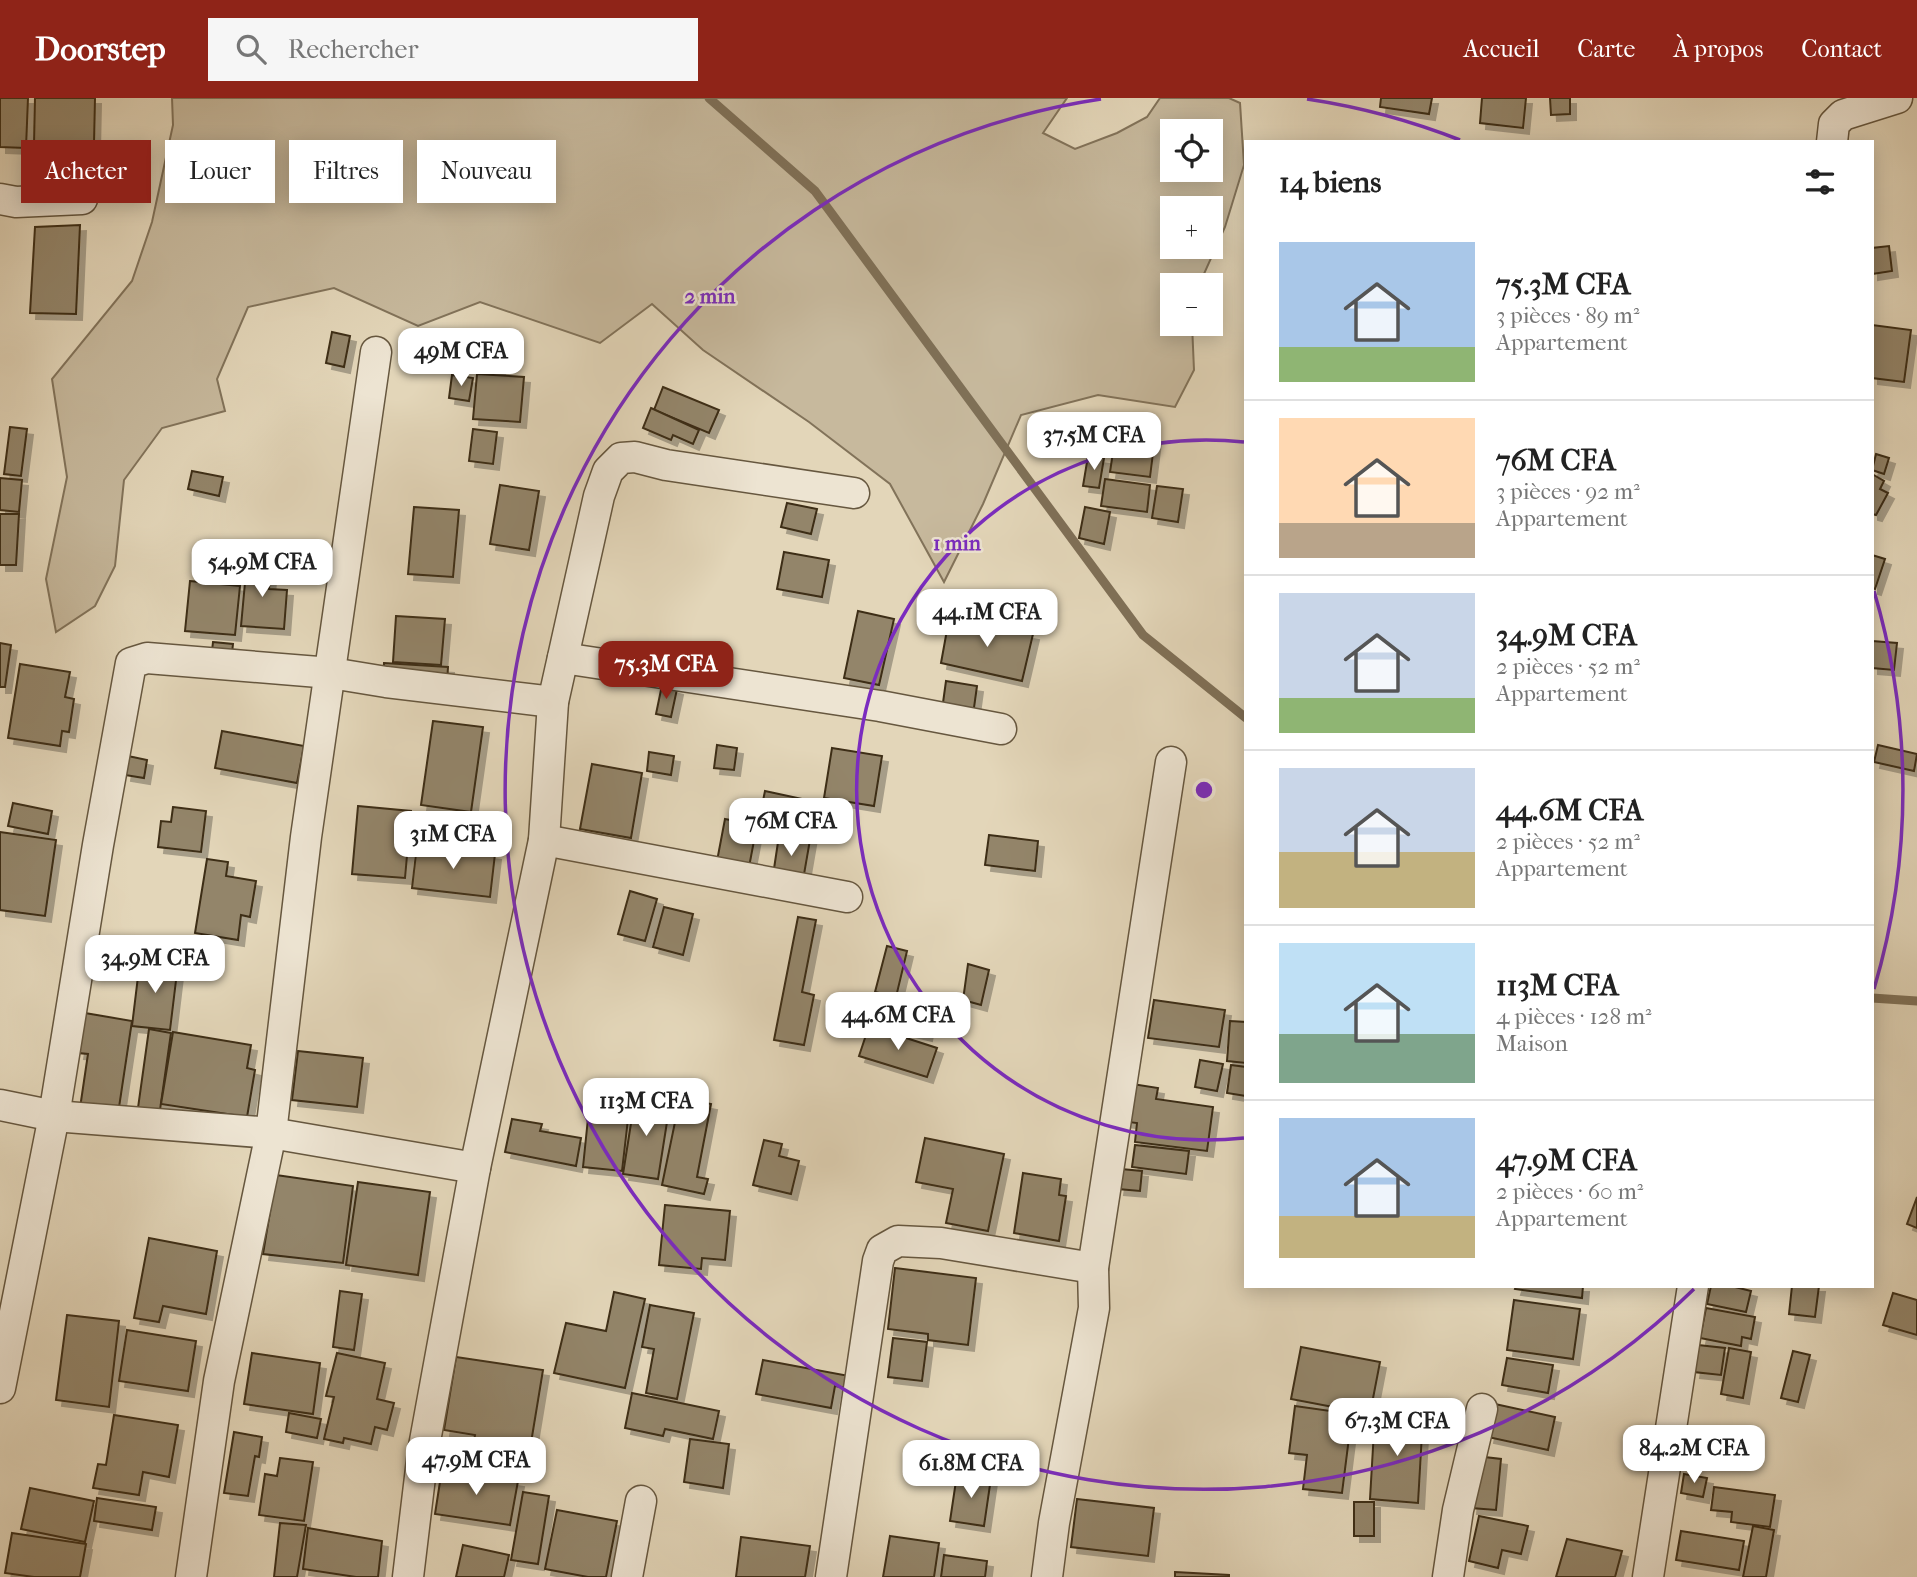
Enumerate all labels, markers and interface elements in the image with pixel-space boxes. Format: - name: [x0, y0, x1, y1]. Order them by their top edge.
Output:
- search box: [208, 18, 698, 81]
- text: Doorstep: [35, 30, 166, 69]
- icon: search: [232, 30, 270, 68]
- text: Rechercher: [288, 34, 418, 65]
- text: Accueil: [1464, 35, 1539, 63]
- text: Carte: [1577, 35, 1635, 63]
- text: À propos: [1673, 35, 1763, 63]
- text: Contact: [1801, 35, 1882, 63]
- map controls: [1160, 119, 1223, 336]
- button: locate: [1160, 119, 1223, 182]
- chip: Acheter: [21, 140, 151, 203]
- chip: Louer: [165, 140, 275, 203]
- chip: Filtres: [289, 140, 403, 203]
- chip: Nouveau: [417, 140, 556, 203]
- icon: filters: [1801, 163, 1839, 201]
- text: 14 biens: [1279, 165, 1381, 200]
- button: +: [1160, 196, 1223, 259]
- text: 75.3M CFA: [1496, 267, 1631, 302]
- icon: home: [1335, 270, 1419, 354]
- button: −: [1160, 273, 1223, 336]
- text: 2 min: [684, 284, 736, 308]
- text: 3 pièces · 89 m²: [1496, 302, 1639, 329]
- pin: 49M CFA: [396, 328, 526, 388]
- text: Appartement: [1496, 329, 1628, 356]
- text: 49M CFA: [414, 337, 508, 364]
- pin: 37.5M CFA: [1014, 412, 1174, 472]
- text: 37.5M CFA: [1043, 421, 1145, 448]
- text: 76M CFA: [1496, 443, 1616, 478]
- icon: home: [1335, 446, 1419, 530]
- text: 3 pièces · 92 m²: [1496, 478, 1640, 505]
- text: Appartement: [1496, 505, 1628, 532]
- text: 1 min: [933, 531, 982, 555]
- pin: 54.9M CFA: [182, 540, 342, 599]
- text: 54.9M CFA: [208, 548, 316, 575]
- pin: 44.1M CFA: [907, 589, 1067, 649]
- text: 44.1M CFA: [933, 598, 1041, 625]
- text: 34.9M CFA: [1496, 618, 1637, 653]
- icon: home: [1335, 621, 1419, 705]
- pin: 75.3M CFA: [586, 642, 746, 701]
- text: 75.3M CFA: [614, 650, 718, 677]
- text: 2 pièces · 52 m²: [1496, 653, 1640, 680]
- text: Appartement: [1496, 680, 1628, 707]
- centre of rings: [1192, 778, 1216, 802]
- text: 44.6M CFA: [1496, 793, 1644, 828]
- icon: home: [1335, 796, 1419, 880]
- pin: 76M CFA: [726, 798, 856, 858]
- text: 76M CFA: [745, 807, 837, 834]
- pin: 31M CFA: [388, 812, 518, 871]
- text: 31M CFA: [410, 820, 496, 847]
- text: 2 pièces · 52 m²: [1496, 828, 1640, 855]
- text: Appartement: [1496, 855, 1628, 882]
- pin: 34.9M CFA: [75, 936, 235, 995]
- text: 34.9M CFA: [101, 944, 209, 971]
- text: 113M CFA: [1496, 968, 1619, 1003]
- icon: home: [1335, 971, 1419, 1055]
- pin: 44.6M CFA: [818, 992, 978, 1052]
- text: 44.6M CFA: [841, 1001, 955, 1028]
- text: 4 pièces · 128 m²: [1496, 1003, 1652, 1030]
- text: Maison: [1496, 1030, 1568, 1057]
- pin: 113M CFA: [574, 1079, 718, 1138]
- text: 113M CFA: [599, 1087, 693, 1114]
- text: 47.9M CFA: [1496, 1143, 1637, 1178]
- icon: home: [1335, 1146, 1419, 1230]
- text: 2 pièces · 60 m²: [1496, 1178, 1643, 1205]
- text: Appartement: [1496, 1205, 1628, 1232]
- pin: 67.3M CFA: [1317, 1398, 1477, 1458]
- text: 67.3M CFA: [1344, 1407, 1450, 1434]
- pin: 84.2M CFA: [1614, 1426, 1774, 1485]
- text: 84.2M CFA: [1639, 1434, 1749, 1461]
- pin: 47.9M CFA: [396, 1438, 556, 1497]
- pin: 61.8M CFA: [891, 1440, 1051, 1500]
- text: 47.9M CFA: [422, 1446, 530, 1473]
- text: 61.8M CFA: [919, 1449, 1023, 1476]

